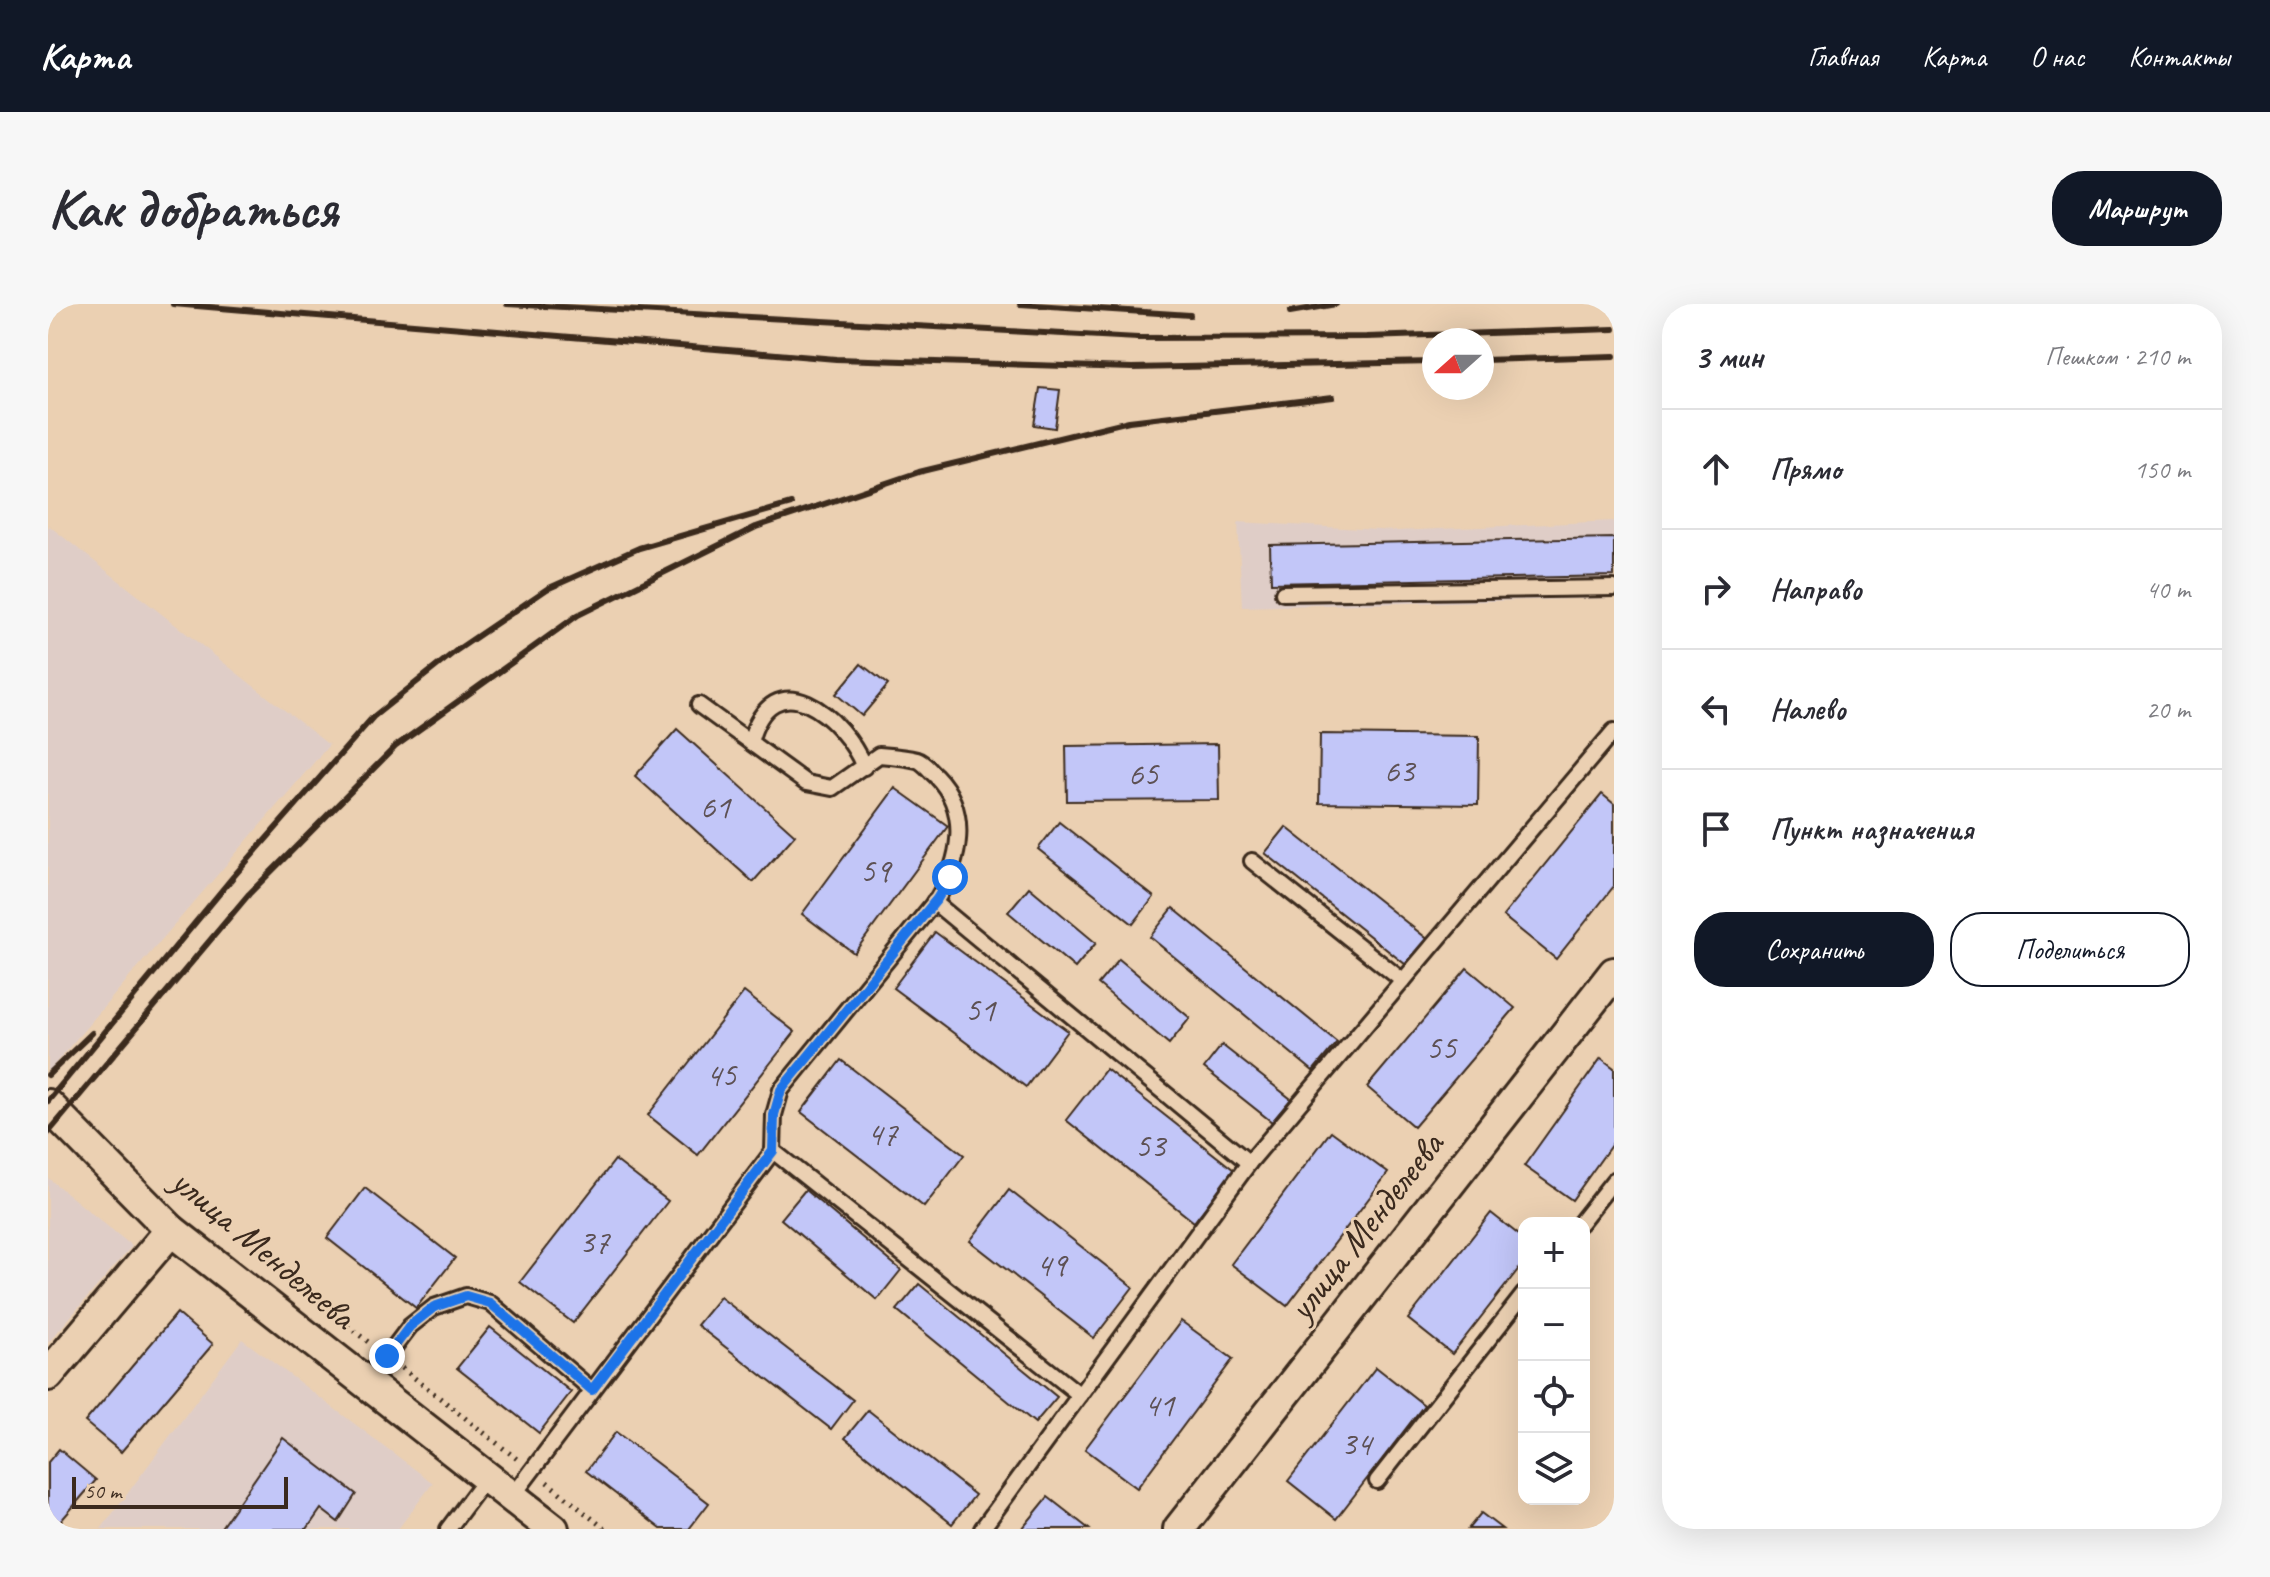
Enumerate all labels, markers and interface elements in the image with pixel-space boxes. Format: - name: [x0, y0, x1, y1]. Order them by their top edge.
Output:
- text: Карта: [40, 33, 130, 80]
- text: Главная: [1808, 39, 1878, 74]
- text: Карта: [1922, 39, 1986, 74]
- text: О нас: [2030, 39, 2084, 74]
- text: Контакты: [2128, 39, 2230, 74]
- button: Маршрут: [2052, 171, 2222, 246]
- text: Как добраться: [48, 173, 338, 244]
- north arrow: [1422, 328, 1494, 400]
- text: 3 мин: [1694, 335, 1763, 378]
- text: Пешком · 210 m: [2045, 340, 2190, 373]
- icon: ahead: [1694, 447, 1738, 491]
- text: Прямо: [1770, 450, 1841, 488]
- text: 150 m: [2134, 453, 2190, 486]
- icon: right: [1694, 567, 1738, 611]
- text: Направо: [1770, 570, 1862, 608]
- text: 40 m: [2146, 573, 2190, 606]
- icon: left: [1694, 687, 1738, 731]
- text: Налево: [1770, 690, 1846, 728]
- text: 20 m: [2146, 693, 2190, 726]
- house number: 63: [1384, 749, 1417, 792]
- house number: 65: [1128, 752, 1160, 795]
- house number: 61: [700, 785, 732, 828]
- icon: arrive: [1694, 807, 1738, 851]
- text: Пункт назначения: [1770, 810, 1973, 848]
- house number: 59: [860, 849, 893, 892]
- route start: [932, 859, 968, 895]
- button: Сохранить: [1694, 912, 1934, 987]
- button: Поделиться: [1950, 912, 2190, 987]
- house number: 51: [965, 988, 997, 1031]
- house number: 55: [1426, 1026, 1458, 1069]
- house number: 45: [706, 1053, 738, 1096]
- house number: 47: [867, 1112, 899, 1155]
- street label: улица Менделеева: [1276, 1121, 1455, 1331]
- house number: 53: [1135, 1124, 1168, 1167]
- street label: улица Менделеева: [160, 1156, 368, 1341]
- map controls: [1518, 1217, 1590, 1505]
- button: +: [1518, 1217, 1590, 1289]
- house number: 37: [579, 1220, 611, 1263]
- house number: 49: [1036, 1243, 1069, 1286]
- button: −: [1518, 1289, 1590, 1361]
- route end: [369, 1338, 405, 1374]
- button: locate: [1518, 1361, 1590, 1433]
- house number: 41: [1144, 1383, 1176, 1426]
- house number: 34: [1341, 1422, 1375, 1465]
- button: layers: [1518, 1433, 1590, 1505]
- scale bar: [72, 1473, 288, 1509]
- text: 50 m: [84, 1477, 121, 1505]

